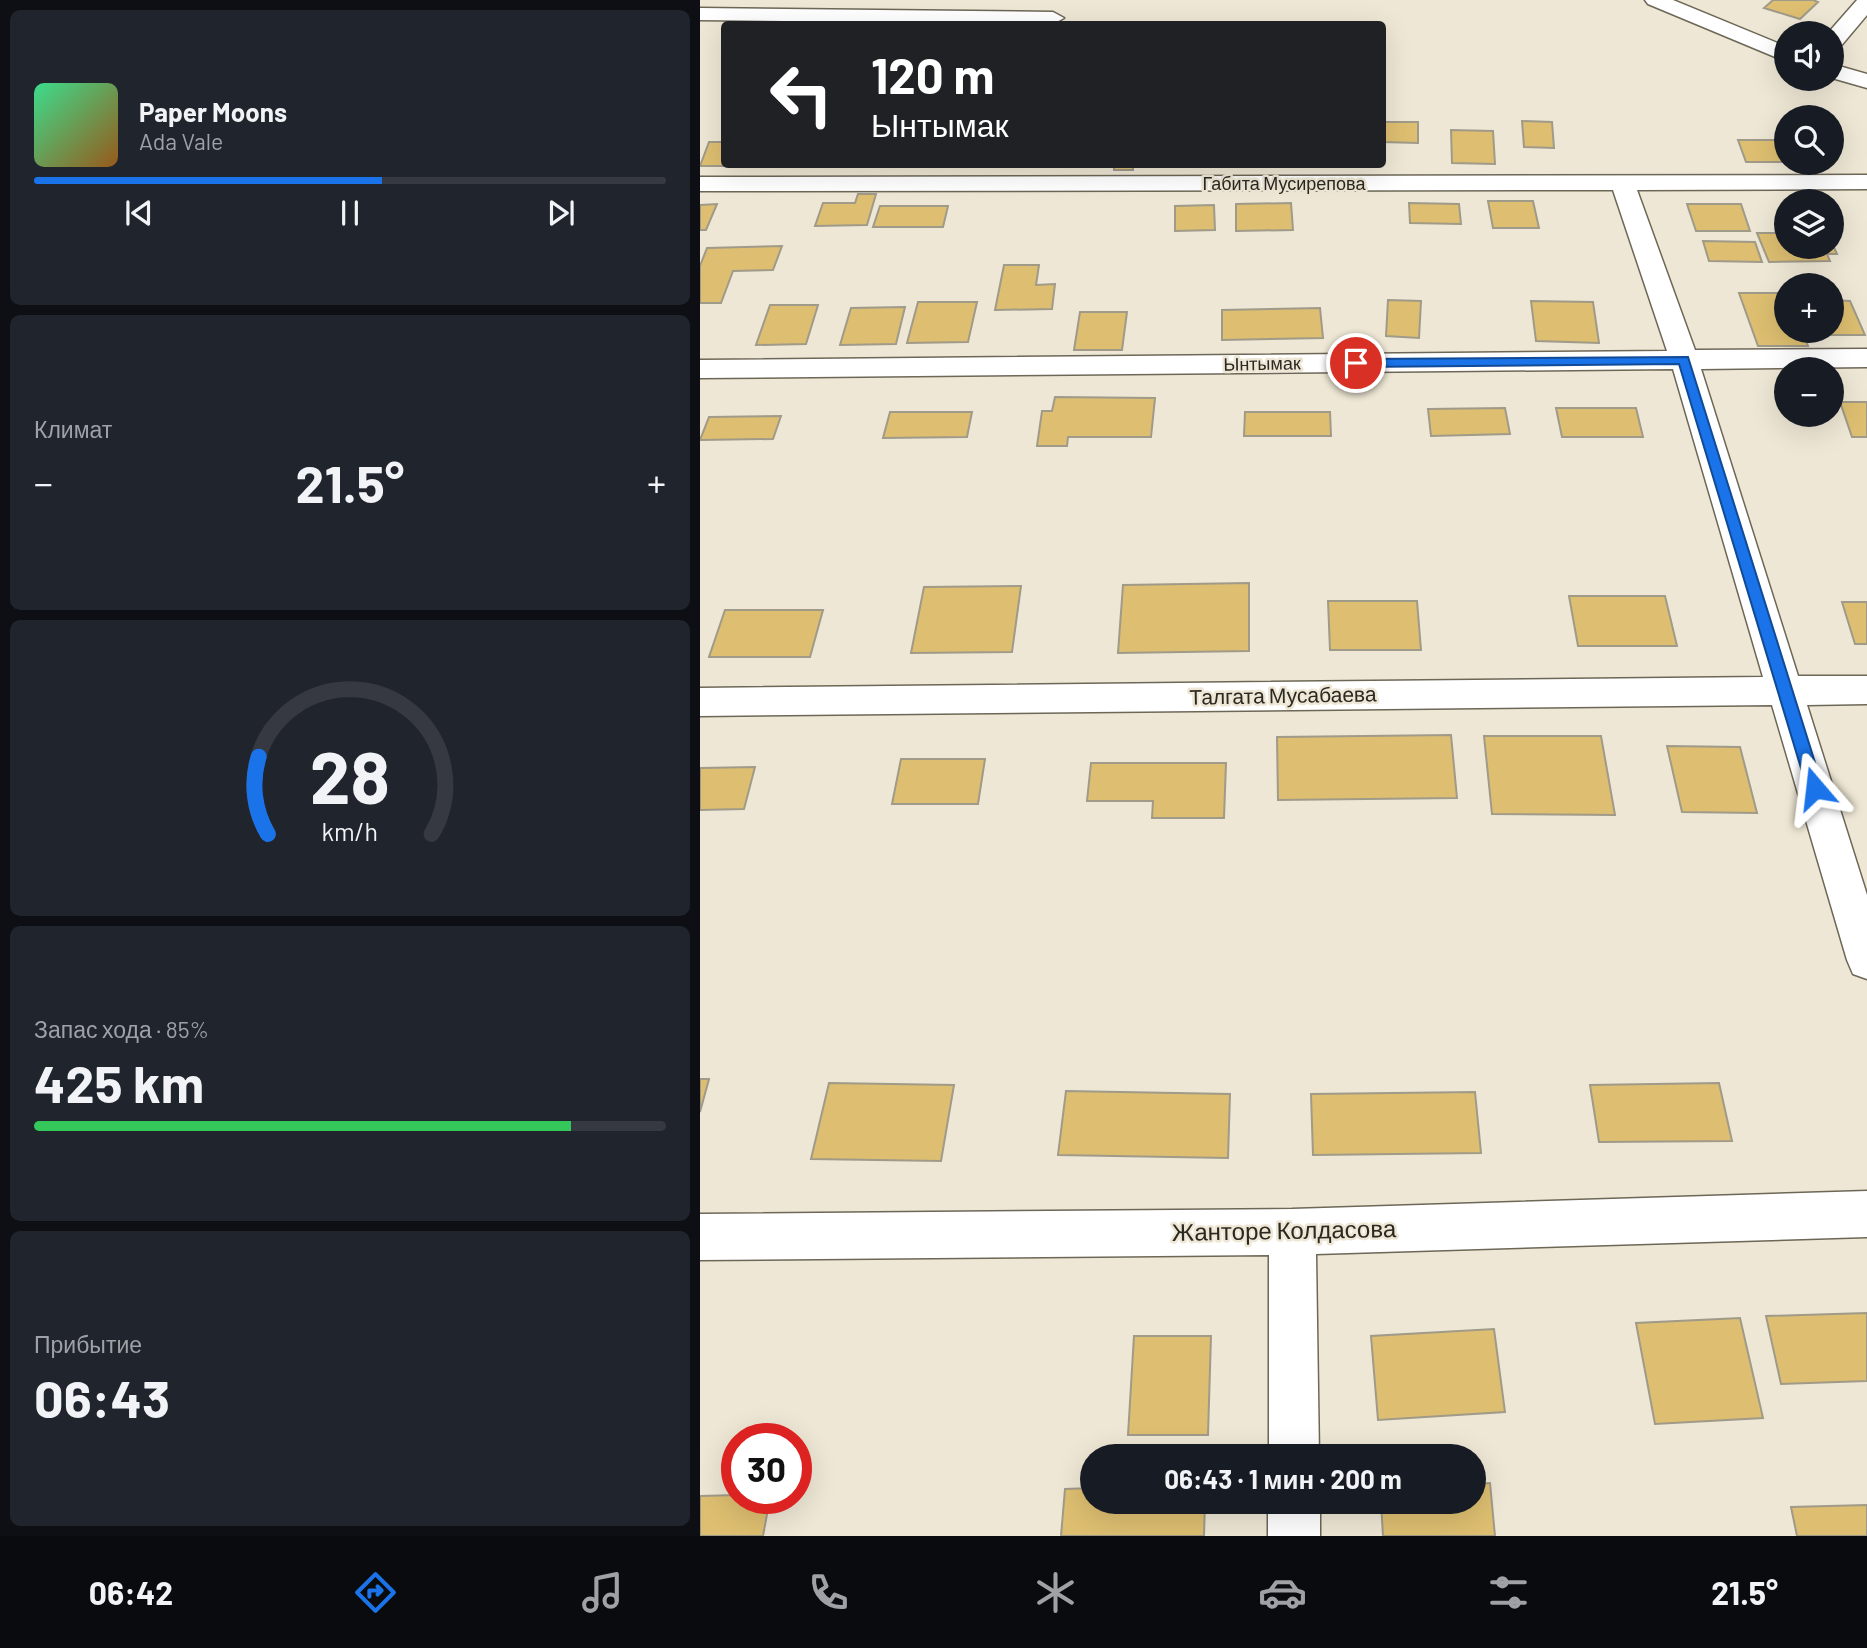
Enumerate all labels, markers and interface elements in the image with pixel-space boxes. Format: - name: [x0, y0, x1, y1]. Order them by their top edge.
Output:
- map controls: [1774, 21, 1844, 427]
- button: sound: [1774, 21, 1844, 91]
- text: 120 m: [871, 45, 994, 104]
- icon: left: [756, 49, 847, 140]
- text: Paper Moons: [139, 96, 287, 127]
- text: Ынтымак: [871, 105, 1008, 143]
- button: search: [1774, 105, 1844, 175]
- text: Ada Vale: [139, 127, 223, 155]
- street label: Габита Мусирепова: [1203, 172, 1366, 194]
- button: layers: [1774, 189, 1844, 259]
- icon: previous: [120, 194, 158, 232]
- icon: pause: [331, 194, 369, 232]
- icon: next: [542, 194, 580, 232]
- button: +: [1774, 273, 1844, 343]
- pin: [1326, 333, 1386, 393]
- icon: arrive: [1337, 344, 1375, 382]
- street label: Ынтымак: [1223, 351, 1301, 375]
- button: −: [1774, 357, 1844, 427]
- text: Климат: [34, 415, 112, 443]
- text: 21.5°: [296, 451, 404, 513]
- text: −: [34, 459, 53, 505]
- text: +: [647, 459, 666, 505]
- street label: Талгата Мусабаева: [1189, 680, 1377, 709]
- text: 28: [310, 731, 390, 819]
- position arrow: [1778, 751, 1852, 825]
- text: km/h: [322, 816, 378, 846]
- text: Запас хода · 85%: [34, 1015, 209, 1043]
- text: 425 km: [34, 1051, 204, 1113]
- street label: Жанторе Колдасова: [1172, 1213, 1397, 1246]
- text: Прибытие: [34, 1330, 142, 1358]
- text: 06:43: [34, 1366, 170, 1428]
- speed limit sign: 30: [721, 1423, 812, 1514]
- text: 06:43 · 1 мин · 200 m: [1164, 1463, 1402, 1494]
- icon: directions: [351, 1568, 400, 1617]
- icon: music: [578, 1568, 627, 1617]
- icon: phone: [804, 1568, 853, 1617]
- icon: climate: [1031, 1568, 1080, 1617]
- icon: car: [1258, 1568, 1307, 1617]
- icon: filters: [1484, 1568, 1533, 1617]
- text: 06:42: [89, 1573, 173, 1611]
- text: 21.5°: [1711, 1573, 1778, 1611]

